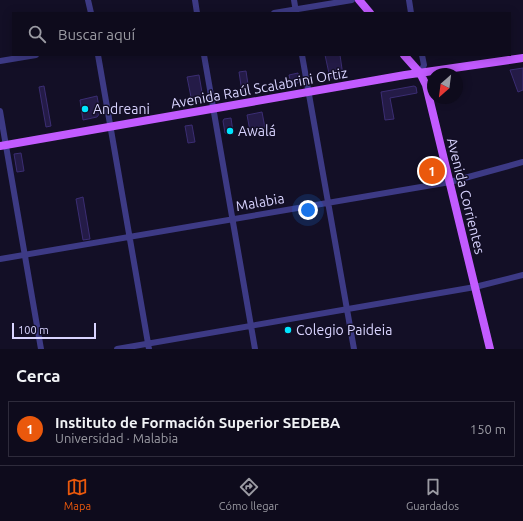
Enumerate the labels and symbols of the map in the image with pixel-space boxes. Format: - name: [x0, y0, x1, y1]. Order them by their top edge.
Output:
- street label: Avenida Raúl Scalabrini Ortiz: [169, 65, 349, 111]
- north arrow: [427, 68, 463, 104]
- place label: Andreani: [93, 101, 150, 117]
- marker: Andreani: [80, 104, 90, 114]
- place label: Awalá: [238, 123, 276, 139]
- marker: Awalá: [225, 126, 235, 136]
- street label: Avenida Corrientes: [444, 136, 488, 256]
- pin: 1: [419, 156, 445, 186]
- street label: Malabia: [234, 190, 286, 214]
- your location: [298, 200, 318, 220]
- scale bar: [12, 321, 96, 340]
- place label: Colegio Paideia: [296, 322, 392, 338]
- marker: Colegio Paideia: [283, 325, 293, 335]

